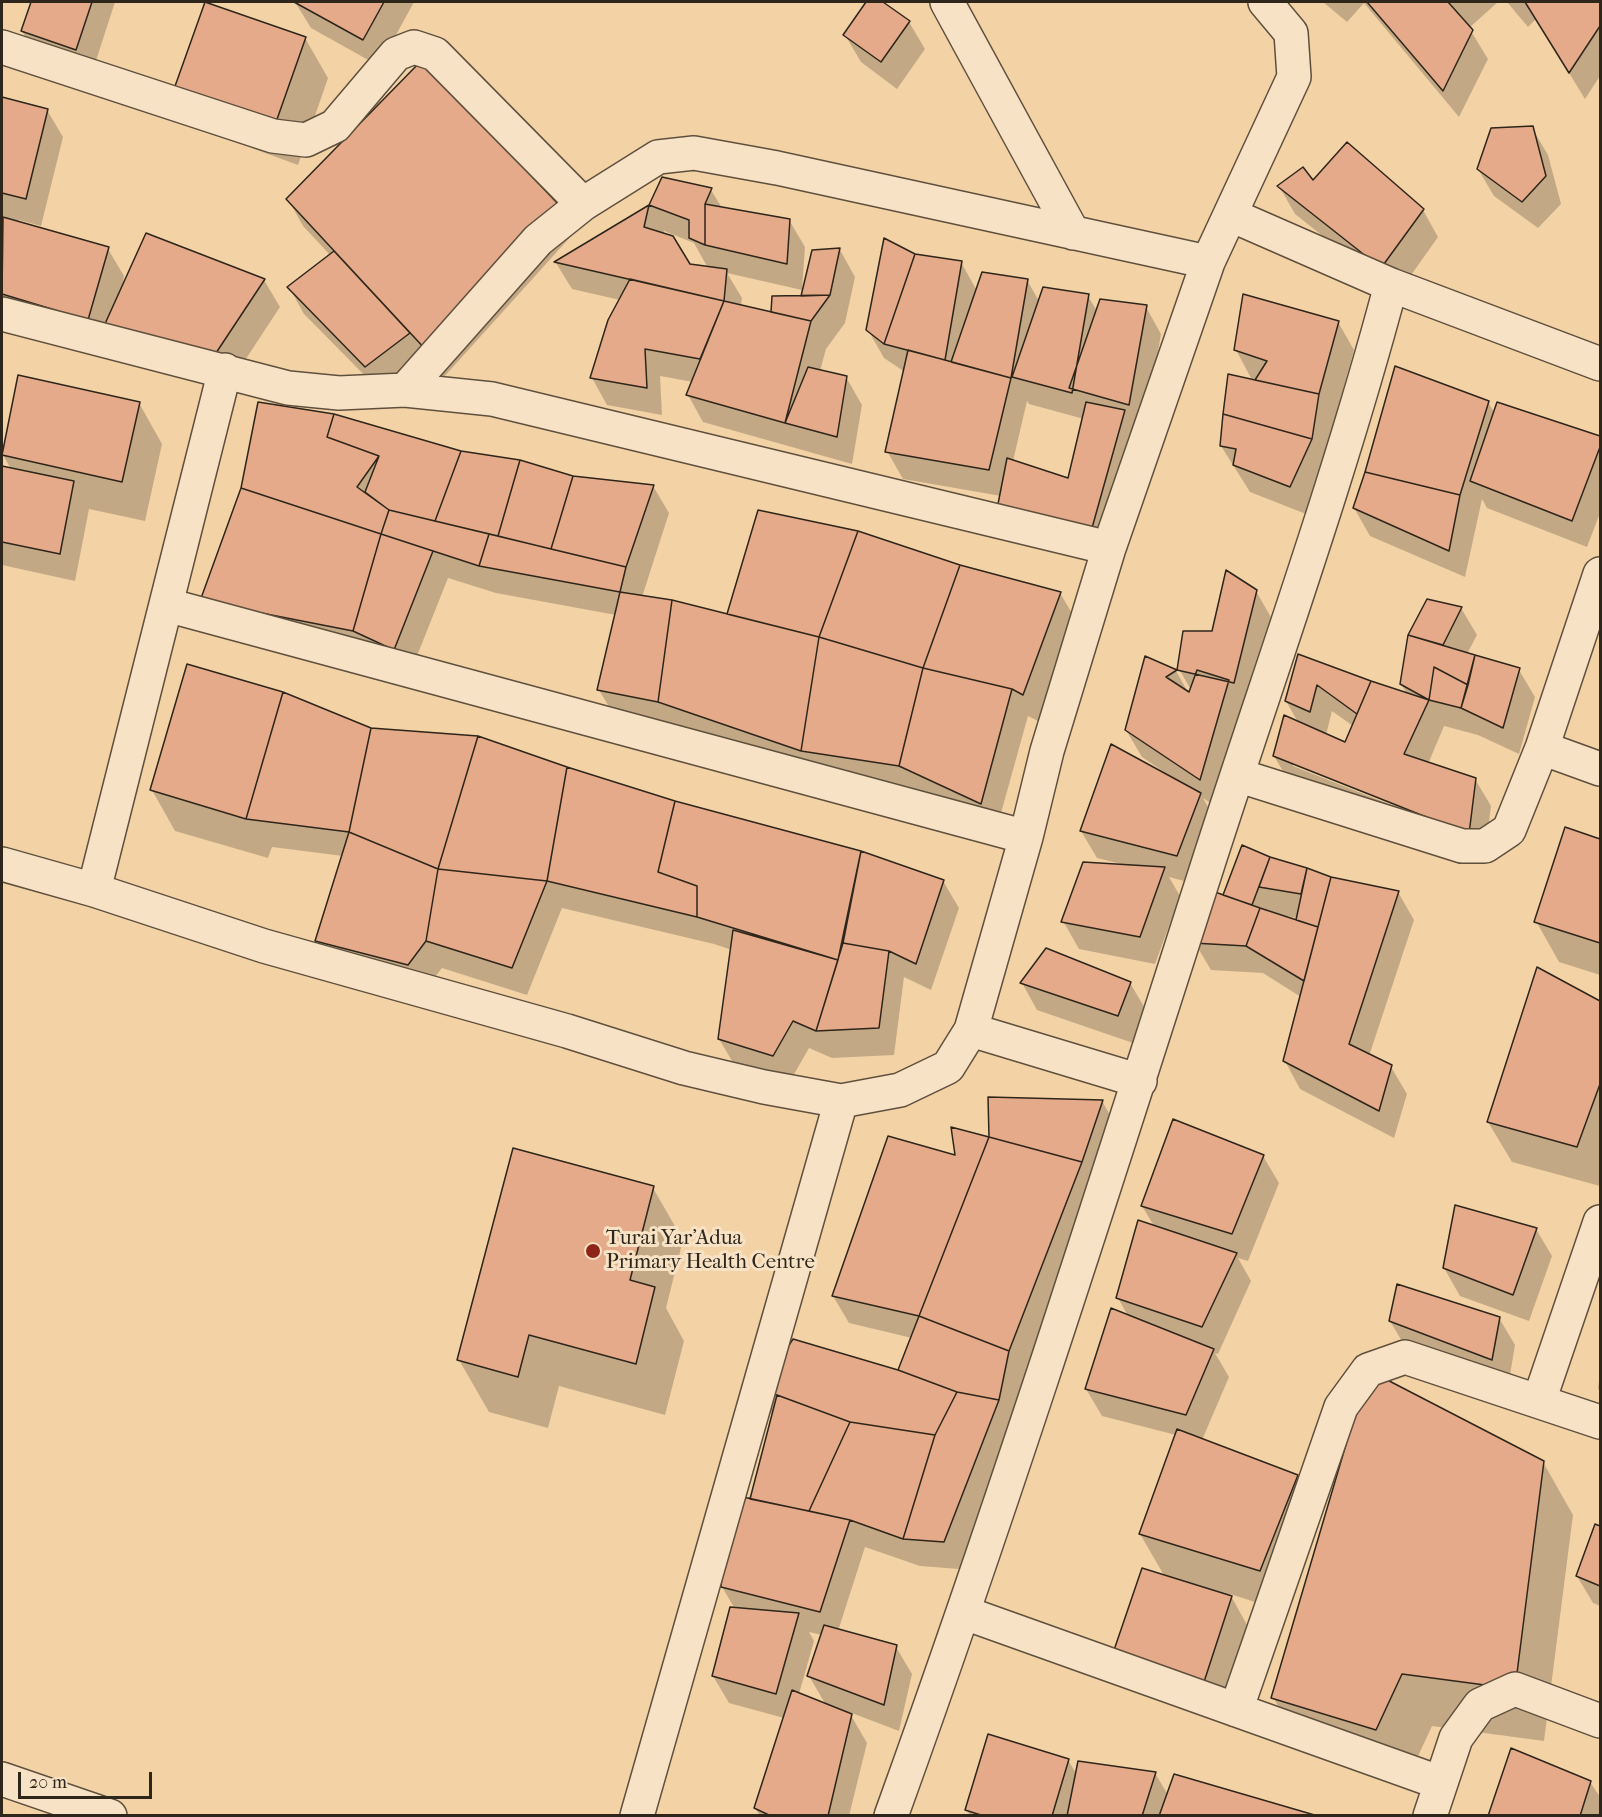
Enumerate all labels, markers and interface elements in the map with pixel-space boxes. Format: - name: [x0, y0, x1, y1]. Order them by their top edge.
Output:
- place label: Turai Yar'Adua Primary Health Centre: [606, 1226, 815, 1276]
- marker: Turai Yar'Adua Primary Health Centre: [584, 1242, 602, 1260]
- scale bar: [21, 1760, 154, 1798]
- text: 20 m: [29, 1772, 67, 1793]

